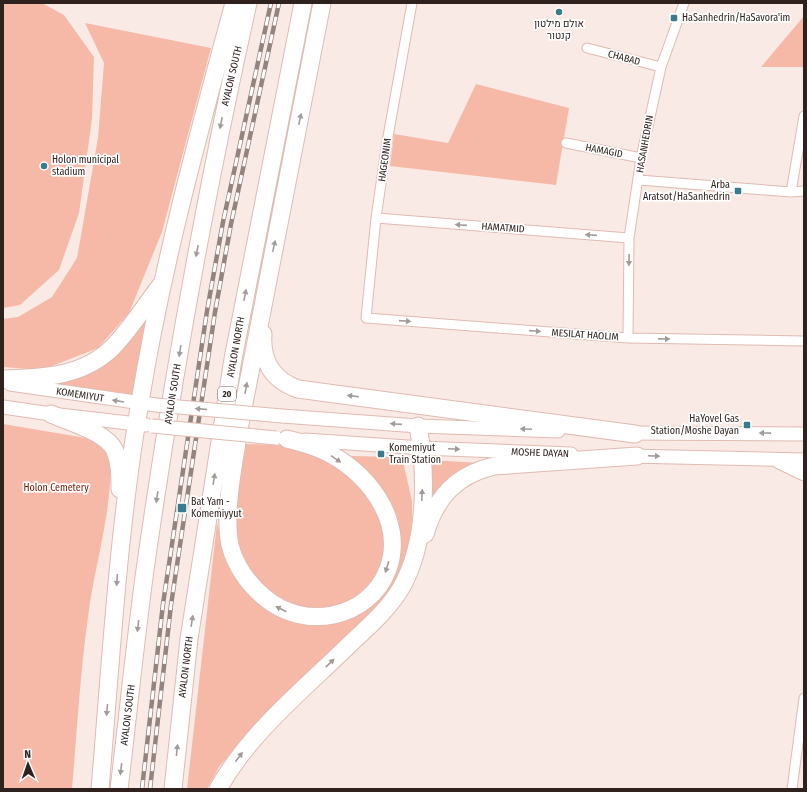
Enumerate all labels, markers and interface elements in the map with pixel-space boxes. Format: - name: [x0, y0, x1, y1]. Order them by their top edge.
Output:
- marker: אולם מילטון קנטור: [554, 7, 564, 17]
- place label: HaSanhedrin/HaSavora'im: [682, 12, 790, 24]
- marker: HaSanhedrin/HaSavora'im: [669, 13, 679, 23]
- place label: אולם מילטון קנטור: [534, 18, 584, 42]
- street label: AYALON SOUTH: [219, 45, 245, 107]
- street label: CHABAD: [607, 48, 642, 68]
- one-way arrow: [297, 112, 303, 125]
- street label: HASANHEDRIN: [634, 114, 656, 174]
- one-way arrow: [218, 117, 224, 129]
- street label: HAGEONIM: [376, 138, 394, 182]
- street label: HAMAGID: [584, 142, 624, 161]
- place label: Holon municipal stadium: [52, 154, 119, 178]
- marker: Holon municipal stadium: [39, 161, 49, 171]
- place label: Arba Aratsot/HaSanhedrin: [643, 179, 730, 203]
- marker: Arba Aratsot/HaSanhedrin: [733, 186, 743, 196]
- one-way arrow: [455, 221, 467, 228]
- street label: HAMATMID: [481, 221, 525, 236]
- one-way arrow: [585, 231, 597, 238]
- one-way arrow: [271, 240, 277, 252]
- one-way arrow: [193, 245, 199, 257]
- one-way arrow: [626, 254, 632, 267]
- one-way arrow: [242, 289, 248, 302]
- street label: AYALON NORTH: [225, 316, 247, 378]
- one-way arrow: [399, 318, 411, 325]
- one-way arrow: [529, 327, 541, 334]
- street label: MESILAT HAOLIM: [551, 327, 619, 343]
- one-way arrow: [658, 335, 670, 342]
- one-way arrow: [177, 345, 183, 357]
- street label: AYALON SOUTH: [162, 363, 184, 425]
- one-way arrow: [243, 382, 249, 395]
- street label: KOMEMIYUT: [55, 385, 105, 405]
- road number: 20: [218, 387, 236, 401]
- one-way arrow: [347, 393, 359, 400]
- one-way arrow: [112, 398, 124, 404]
- one-way arrow: [195, 406, 207, 413]
- place label: HaYovel Gas Station/Moshe Dayan: [651, 413, 739, 437]
- one-way arrow: [390, 420, 402, 427]
- marker: HaYovel Gas Station/Moshe Dayan: [742, 420, 752, 430]
- one-way arrow: [520, 426, 532, 433]
- one-way arrow: [759, 430, 771, 437]
- place label: Komemiyut Train Station: [389, 442, 441, 466]
- one-way arrow: [448, 446, 460, 453]
- street label: MOSHE DAYAN: [511, 446, 569, 460]
- marker: Komemiyut Train Station: [376, 449, 386, 459]
- one-way arrow: [648, 453, 660, 460]
- one-way arrow: [330, 455, 342, 462]
- one-way arrow: [211, 473, 217, 485]
- park label: Holon Cemetery: [23, 482, 89, 494]
- one-way arrow: [419, 488, 425, 501]
- one-way arrow: [154, 491, 160, 503]
- place label: Bat Yam - Komemiyyut: [191, 496, 242, 520]
- marker: Bat Yam - Komemiyyut: [176, 502, 188, 514]
- one-way arrow: [384, 561, 390, 573]
- one-way arrow: [114, 574, 121, 586]
- one-way arrow: [275, 606, 287, 612]
- one-way arrow: [189, 615, 195, 627]
- one-way arrow: [135, 620, 142, 632]
- street label: AYALON NORTH: [176, 636, 196, 698]
- one-way arrow: [325, 659, 335, 668]
- street label: AYALON SOUTH: [118, 684, 138, 746]
- one-way arrow: [103, 704, 110, 716]
- north arrow: [8, 744, 48, 784]
- one-way arrow: [174, 744, 180, 756]
- text: N: [24, 748, 31, 761]
- one-way arrow: [235, 751, 244, 762]
- one-way arrow: [118, 763, 125, 775]

